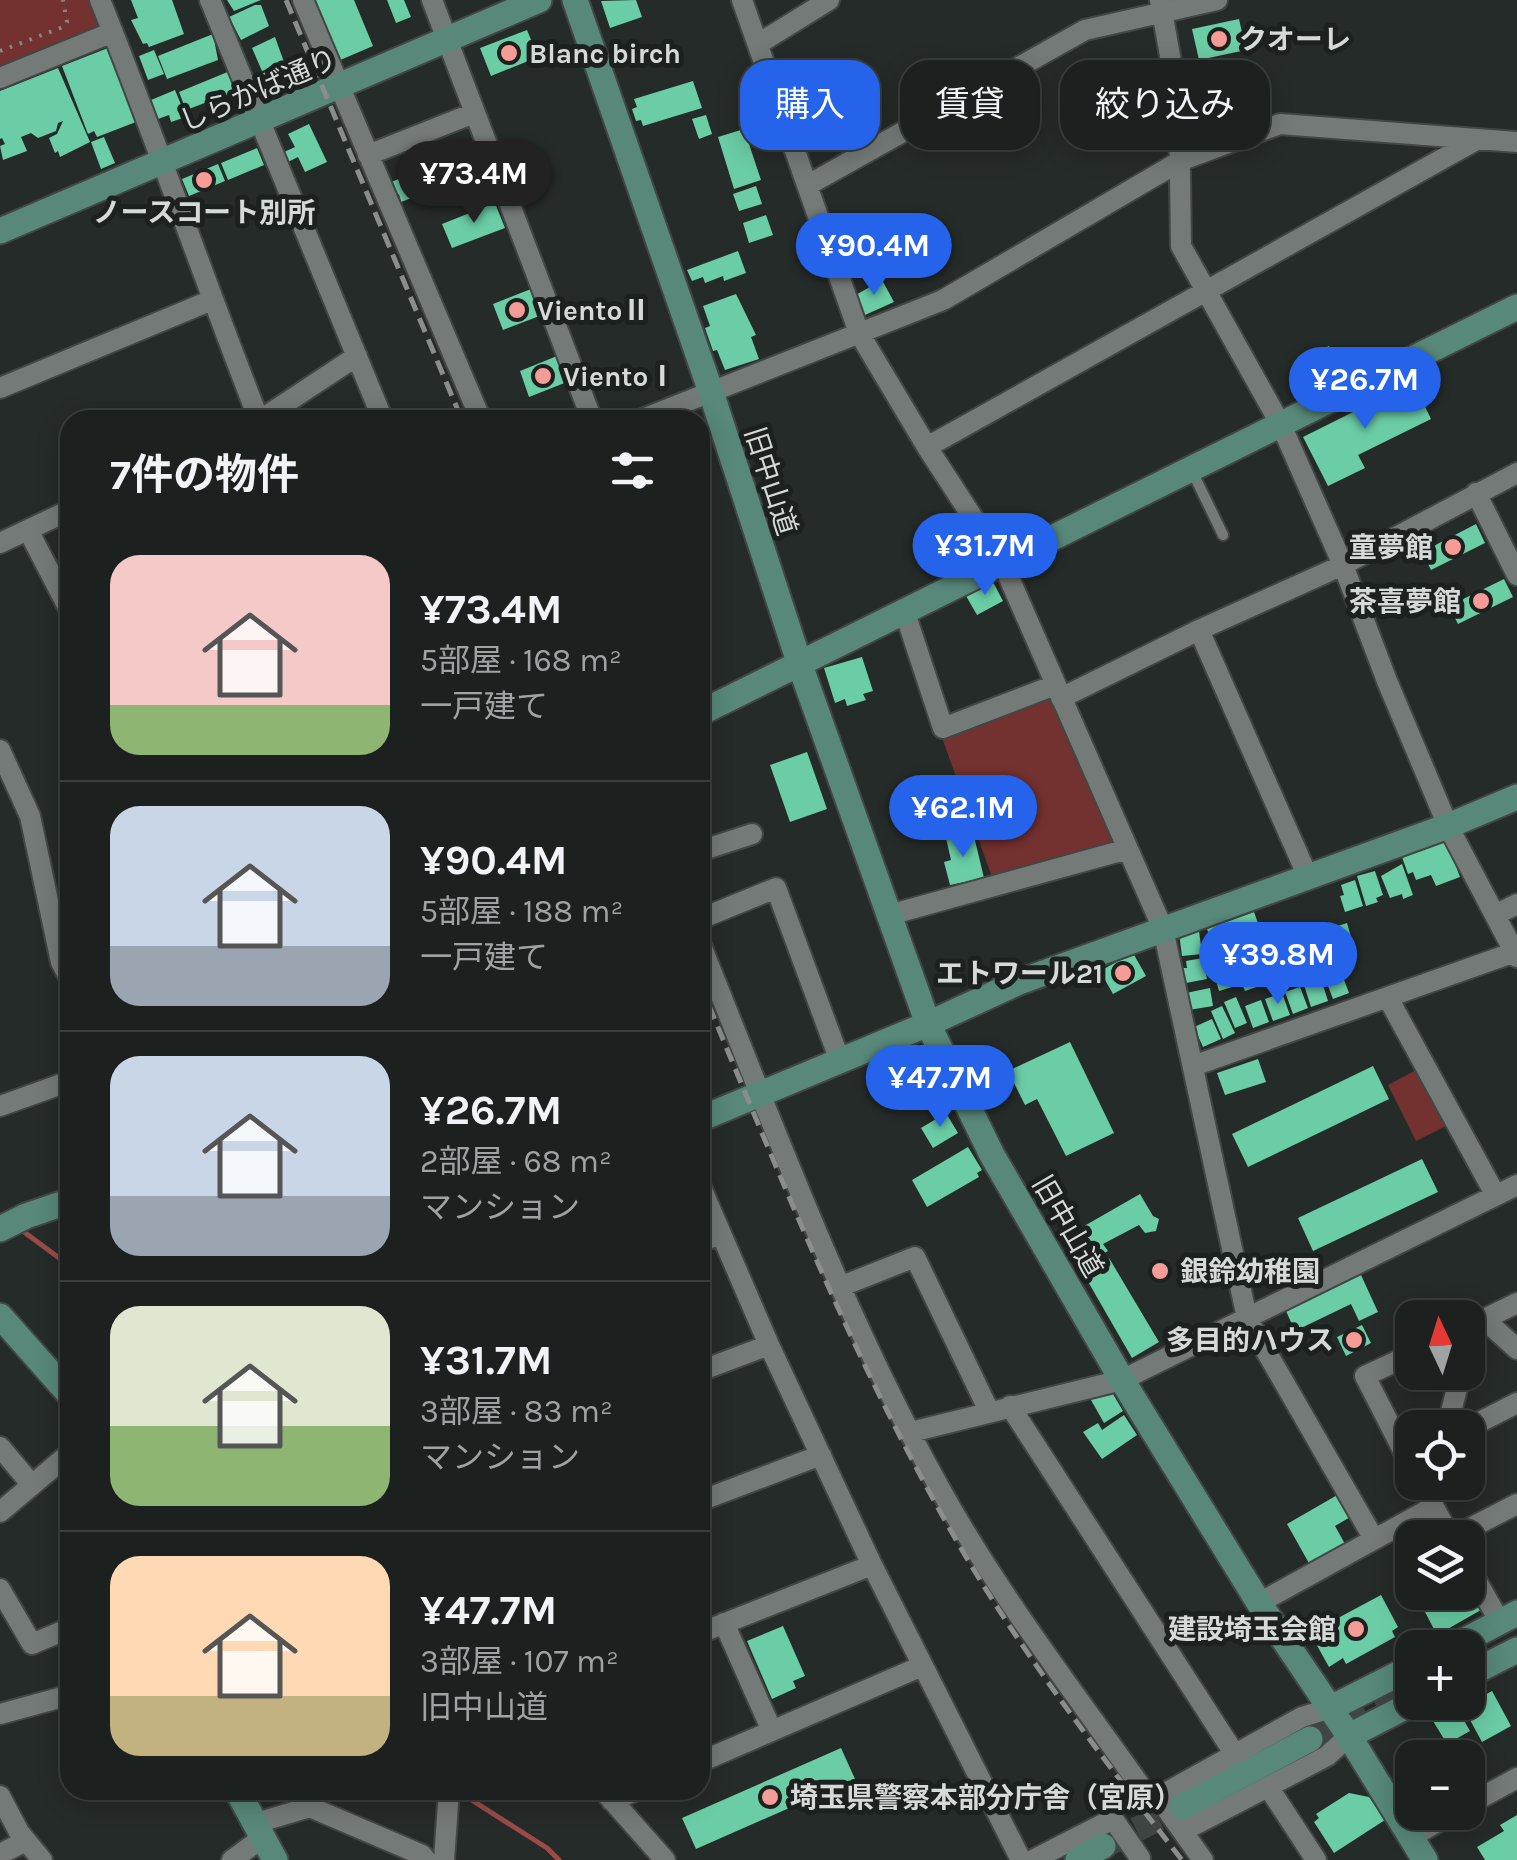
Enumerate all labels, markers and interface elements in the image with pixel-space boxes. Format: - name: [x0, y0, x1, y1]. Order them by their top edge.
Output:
- place label: クオーレ: [1239, 23, 1351, 56]
- marker: クオーレ: [1208, 28, 1230, 50]
- place label: Blanc birch: [529, 37, 681, 70]
- street label: しらかば通り: [174, 42, 342, 138]
- marker: Blanc birch: [498, 42, 520, 64]
- chip: 購入: [740, 60, 880, 150]
- chip: 賃貸: [900, 60, 1040, 150]
- chip: 絞り込み: [1060, 60, 1270, 150]
- pin: ¥73.4M: [393, 141, 555, 226]
- text: ¥73.4M: [420, 155, 528, 192]
- marker: ノースコート別所: [193, 169, 215, 191]
- place label: ノースコート別所: [93, 196, 315, 229]
- pin: ¥90.4M: [793, 213, 955, 298]
- text: ¥90.4M: [818, 227, 930, 264]
- place label: VientoⅡ: [537, 294, 650, 327]
- marker: VientoⅡ: [506, 299, 528, 321]
- pin: ¥26.7M: [1284, 347, 1446, 432]
- place label: VientoⅠ: [563, 360, 676, 393]
- text: ¥26.7M: [1311, 361, 1419, 398]
- marker: VientoⅠ: [532, 365, 554, 387]
- street label: 旧中山道: [738, 423, 804, 539]
- icon: filters: [605, 443, 660, 498]
- text: 7件の物件: [110, 450, 299, 500]
- pin: ¥31.7M: [904, 513, 1066, 598]
- text: ¥31.7M: [935, 527, 1035, 564]
- place label: 童夢館: [1349, 531, 1433, 564]
- marker: 童夢館: [1442, 536, 1464, 558]
- text: ¥73.4M: [420, 584, 562, 634]
- place label: 茶喜夢館: [1349, 585, 1461, 618]
- marker: 茶喜夢館: [1470, 590, 1492, 612]
- icon: home: [190, 595, 310, 715]
- text: 5部屋 · 168 m²: [420, 642, 622, 679]
- text: 一戸建て: [420, 688, 548, 725]
- pin: ¥62.1M: [882, 775, 1044, 860]
- text: ¥62.1M: [911, 789, 1015, 826]
- text: ¥90.4M: [420, 835, 568, 885]
- icon: home: [190, 846, 310, 966]
- text: 5部屋 · 188 m²: [420, 893, 623, 930]
- pin: ¥39.8M: [1197, 922, 1359, 1007]
- text: ¥39.8M: [1221, 936, 1335, 973]
- text: 一戸建て: [420, 939, 548, 976]
- place label: エトワール21: [936, 957, 1103, 990]
- marker: エトワール21: [1112, 962, 1134, 984]
- pin: ¥47.7M: [859, 1045, 1021, 1130]
- text: ¥47.7M: [888, 1059, 992, 1096]
- text: ¥26.7M: [420, 1085, 562, 1135]
- icon: home: [190, 1096, 310, 1216]
- text: 2部屋 · 68 m²: [420, 1143, 612, 1180]
- street label: 旧中山道: [1026, 1169, 1110, 1283]
- text: マンション: [420, 1189, 580, 1226]
- place label: 銀鈴幼稚園: [1180, 1255, 1320, 1288]
- marker: 銀鈴幼稚園: [1149, 1260, 1171, 1282]
- north arrow: [1395, 1300, 1485, 1390]
- map controls: [1395, 1300, 1485, 1830]
- place label: 多目的ハウス: [1166, 1324, 1334, 1357]
- marker: 多目的ハウス: [1343, 1329, 1365, 1351]
- text: ¥31.7M: [420, 1335, 552, 1385]
- icon: home: [190, 1346, 310, 1466]
- text: 3部屋 · 83 m²: [420, 1393, 613, 1430]
- button: locate: [1395, 1410, 1485, 1500]
- text: マンション: [420, 1439, 580, 1476]
- button: layers: [1395, 1520, 1485, 1610]
- text: ¥47.7M: [420, 1585, 557, 1635]
- icon: home: [190, 1596, 310, 1716]
- place label: 建設埼玉会館: [1168, 1613, 1336, 1646]
- marker: 建設埼玉会館: [1345, 1618, 1367, 1640]
- button: +: [1395, 1630, 1485, 1720]
- text: 3部屋 · 107 m²: [420, 1643, 619, 1680]
- text: 旧中山道: [420, 1689, 548, 1726]
- button: −: [1395, 1740, 1485, 1830]
- place label: 埼玉県警察本部分庁舎（宮原）: [790, 1781, 1182, 1814]
- marker: 埼玉県警察本部分庁舎（宮原）: [759, 1786, 781, 1808]

